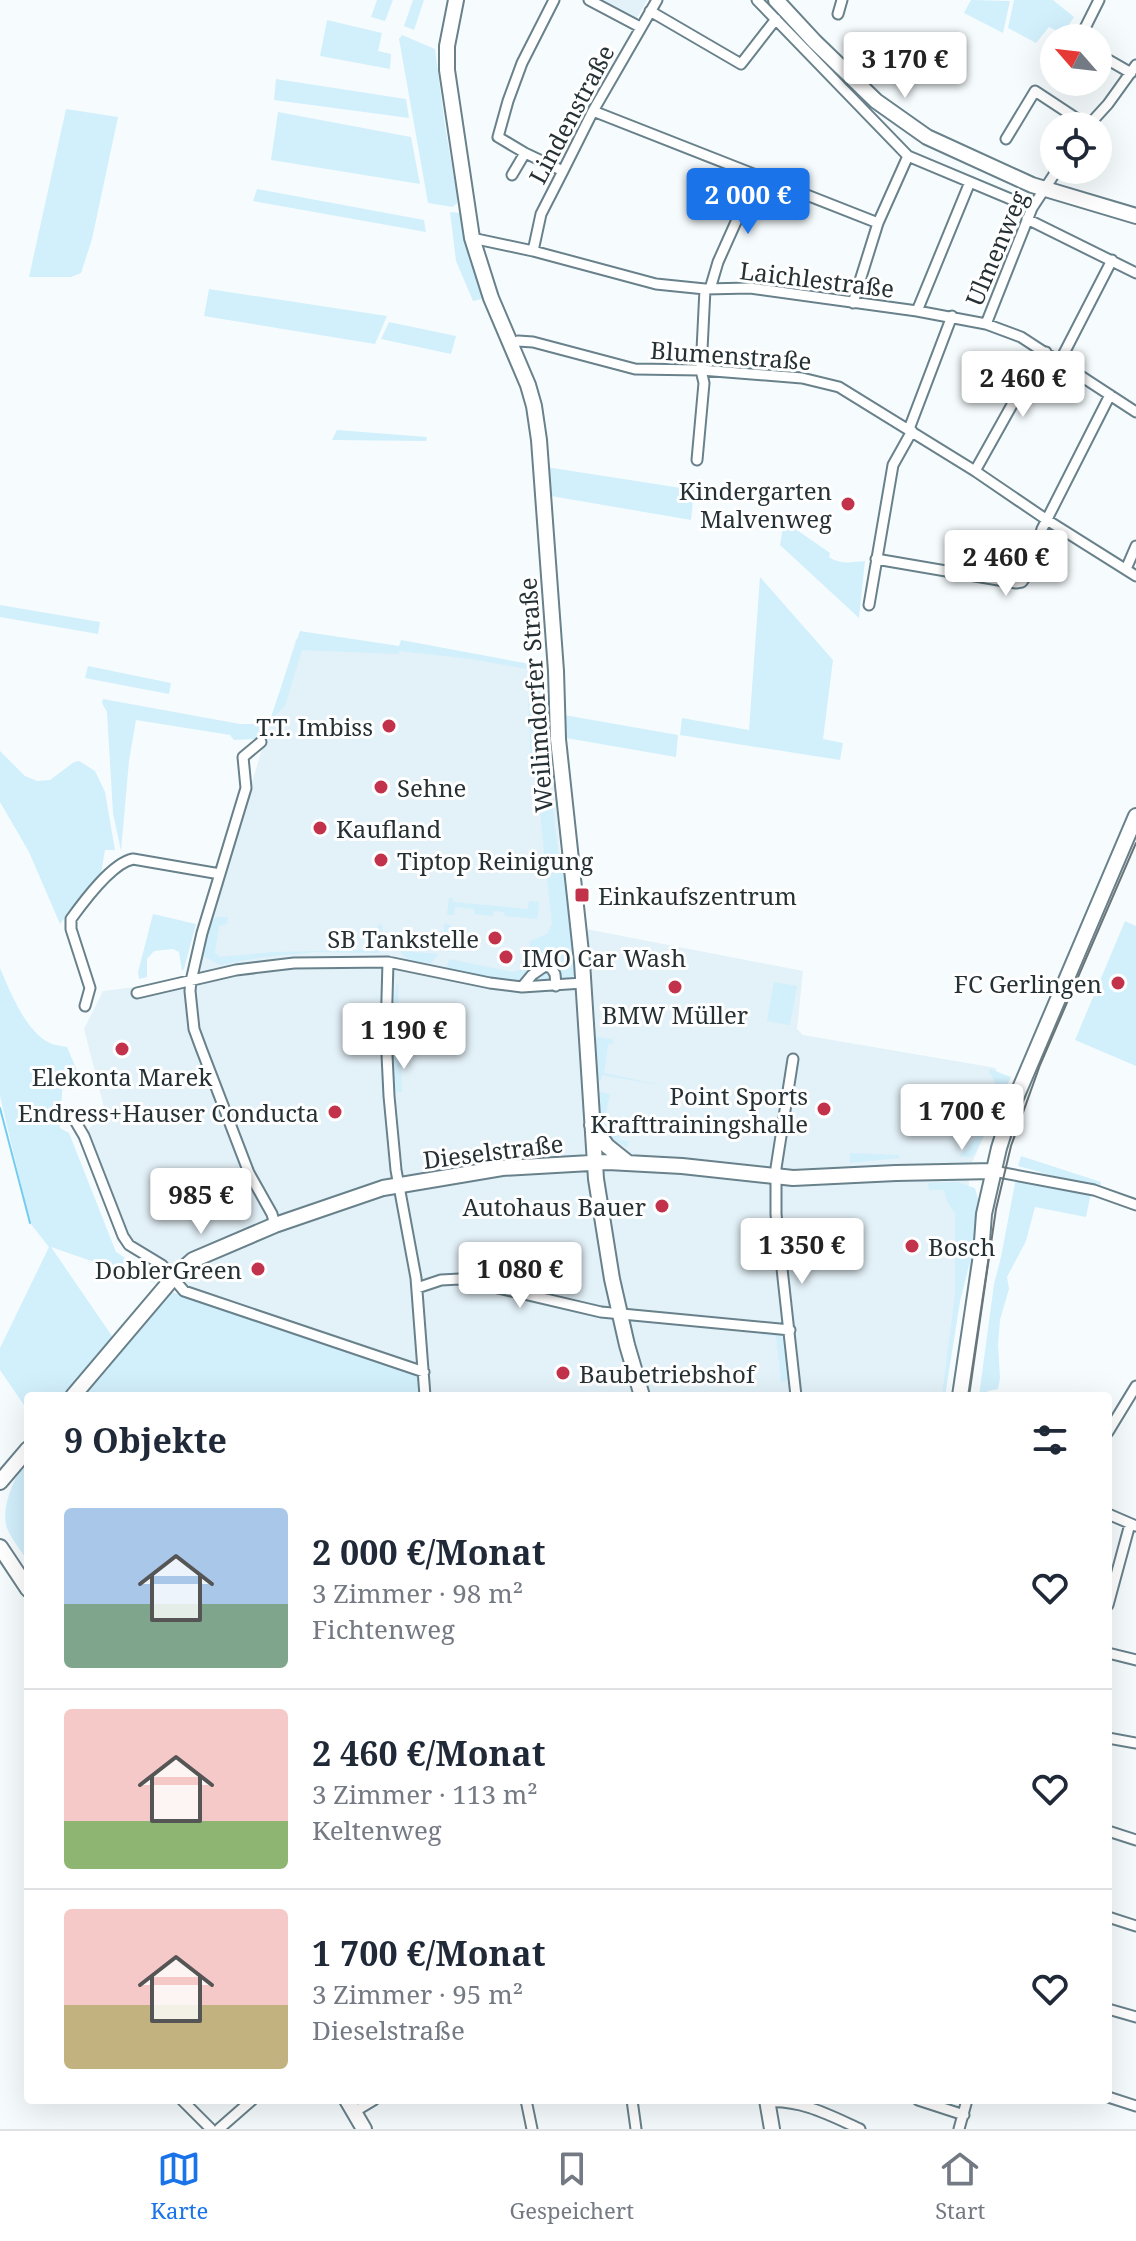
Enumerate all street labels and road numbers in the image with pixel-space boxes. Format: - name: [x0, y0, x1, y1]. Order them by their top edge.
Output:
- street label: Lindenstraße: [520, 39, 622, 189]
- street label: Ulmenweg: [957, 185, 1035, 311]
- street label: Laichlestraße: [738, 253, 896, 305]
- street label: Blumenstraße: [649, 333, 813, 377]
- street label: Weilimdorfer Straße: [510, 576, 560, 814]
- street label: Dieselstraße: [421, 1126, 565, 1176]

